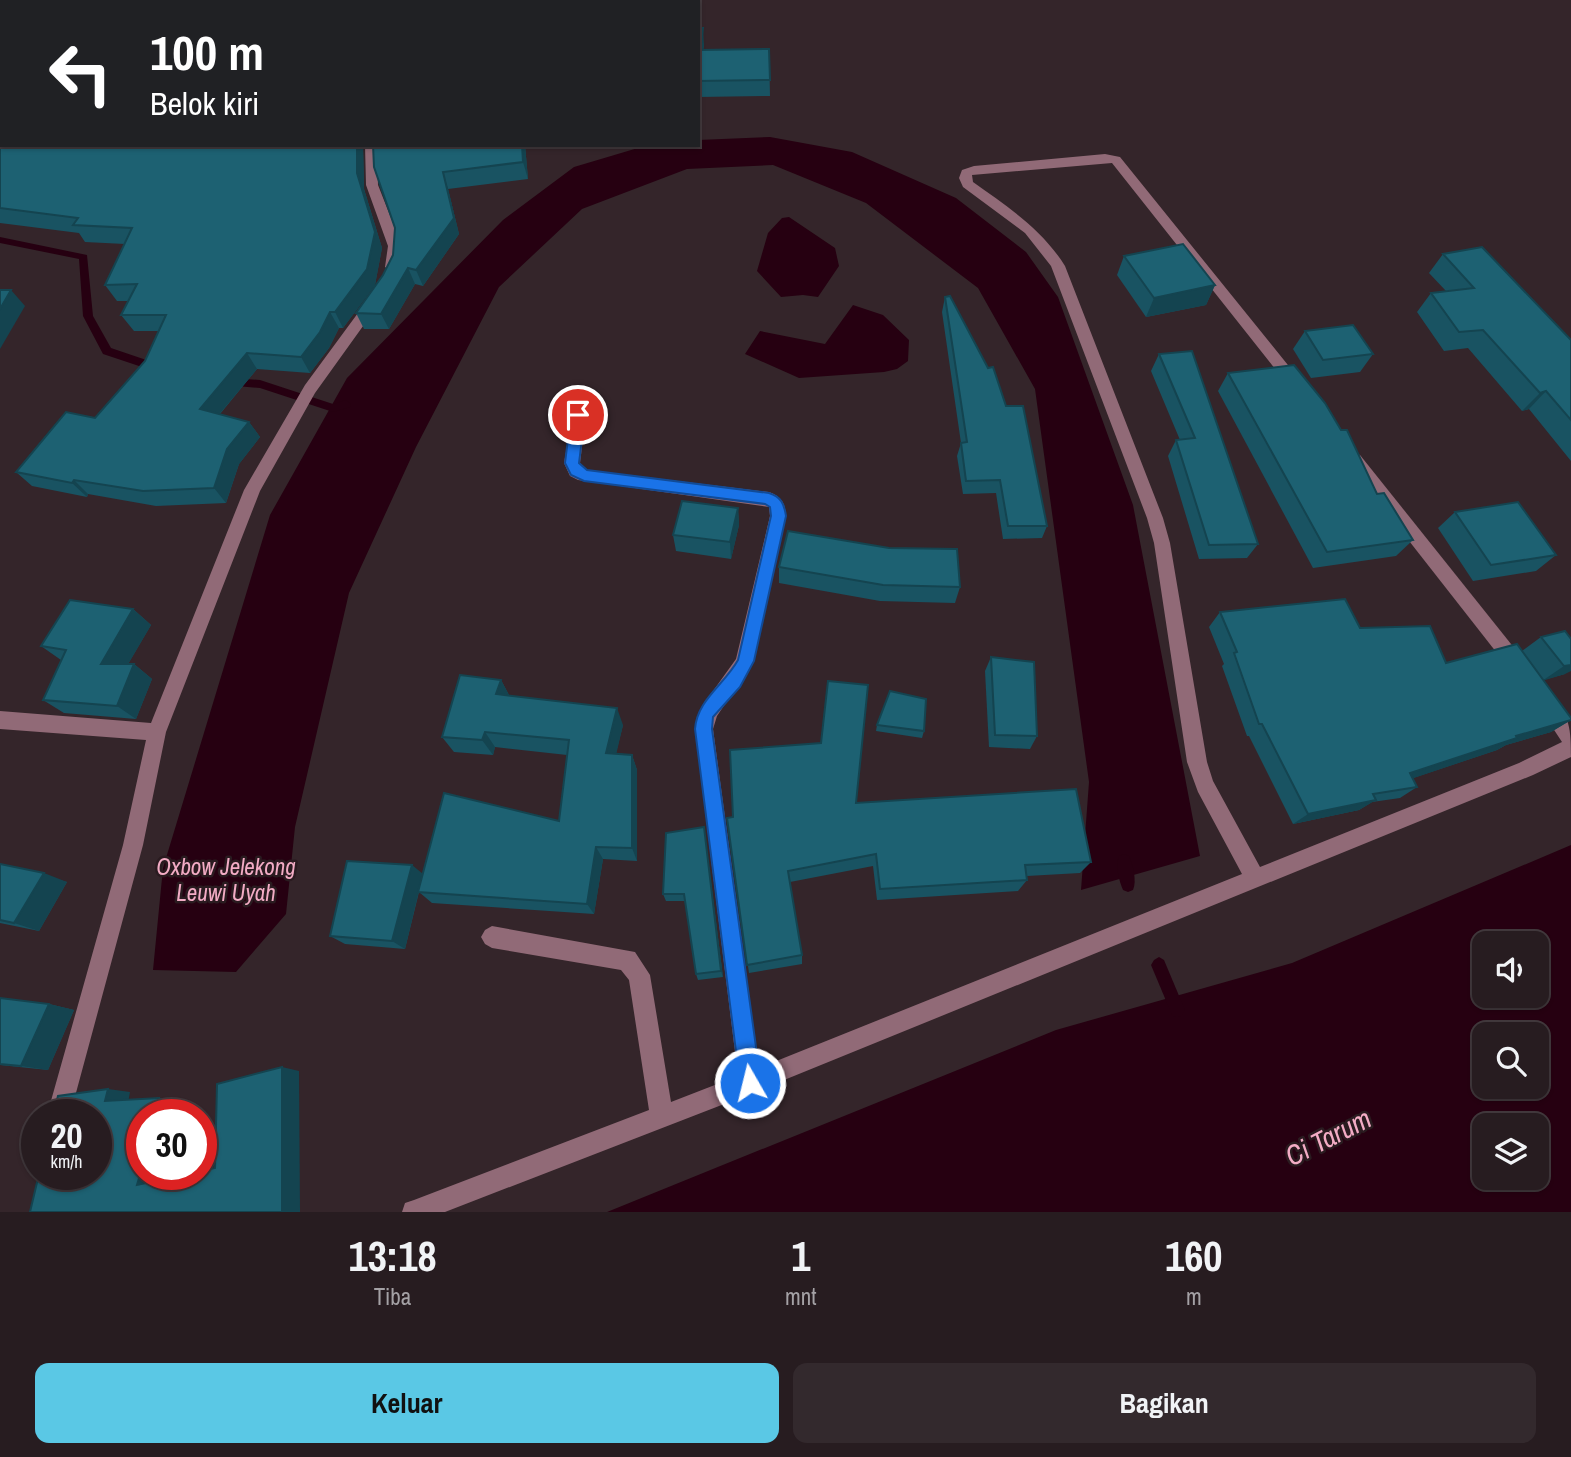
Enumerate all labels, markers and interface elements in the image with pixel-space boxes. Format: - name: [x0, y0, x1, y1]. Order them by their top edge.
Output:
- text: 100 m: [150, 19, 264, 85]
- icon: left: [35, 28, 126, 119]
- text: Belok kiri: [150, 82, 259, 125]
- pin: [548, 385, 608, 445]
- icon: arrive: [559, 396, 597, 434]
- water label: Oxbow Jelekong Leuwi Uyah: [156, 851, 296, 908]
- map controls: [1472, 931, 1549, 1190]
- button: sound: [1472, 931, 1549, 1008]
- button: search: [1472, 1022, 1549, 1099]
- position arrow: [713, 1046, 787, 1120]
- speed limit sign: 30: [126, 1099, 217, 1190]
- water label: Ci Tarum: [1278, 1099, 1378, 1175]
- text: 20: [51, 1112, 82, 1159]
- button: layers: [1472, 1113, 1549, 1190]
- text: km/h: [51, 1149, 83, 1174]
- text: 13:18: [349, 1228, 437, 1284]
- text: 1: [791, 1228, 810, 1284]
- text: 160: [1165, 1228, 1223, 1284]
- text: Tiba: [374, 1281, 411, 1312]
- text: mnt: [785, 1281, 817, 1312]
- text: m: [1186, 1281, 1202, 1312]
- button: Keluar: [35, 1363, 779, 1443]
- button: Bagikan: [793, 1363, 1536, 1443]

